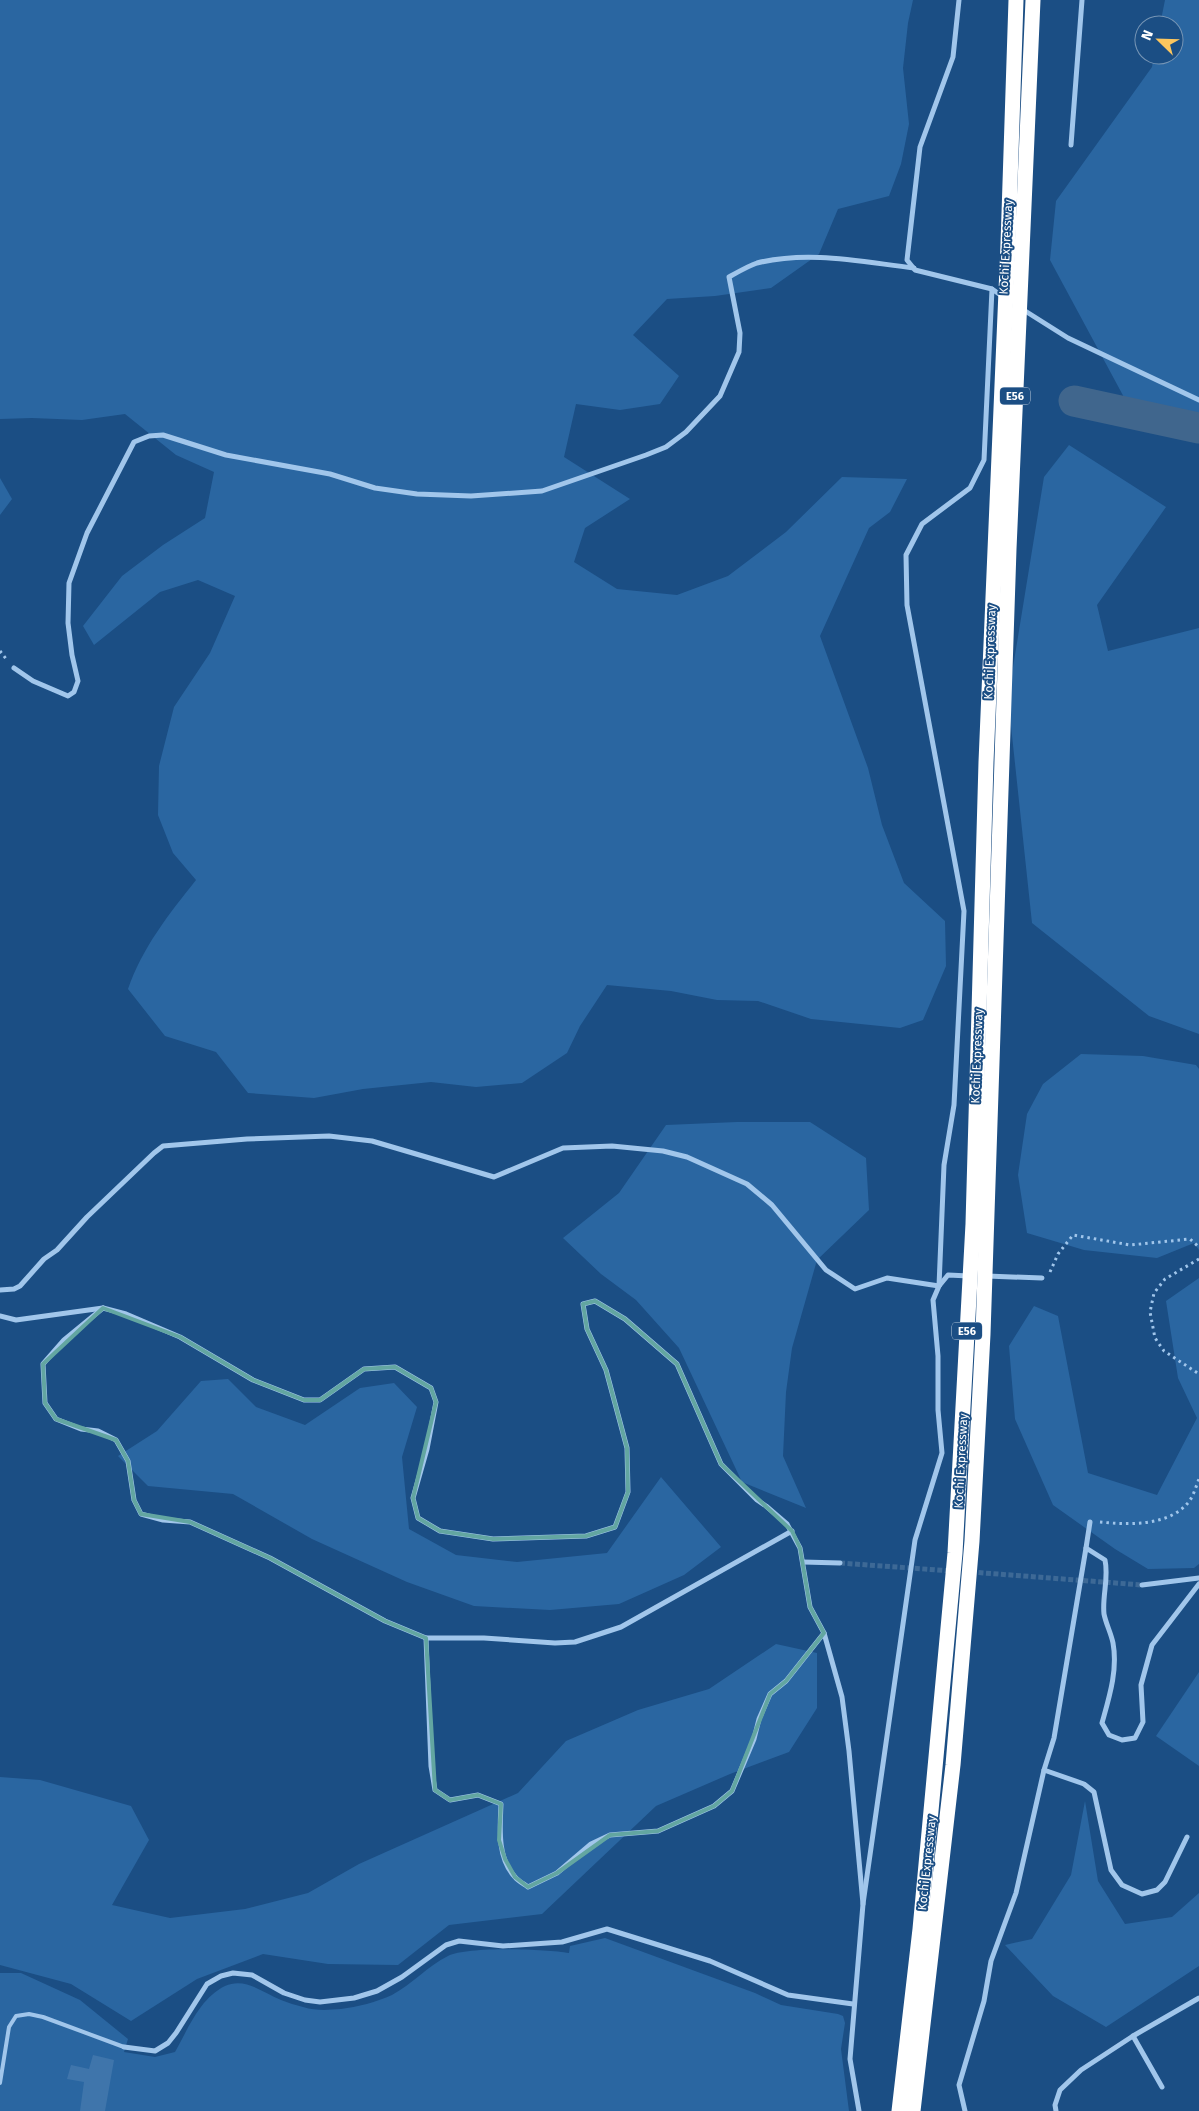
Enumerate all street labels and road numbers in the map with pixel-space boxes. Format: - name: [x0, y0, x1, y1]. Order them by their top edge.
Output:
- street label: Kochi Expressway: [997, 199, 1015, 295]
- road number: E56: [1000, 388, 1030, 404]
- street label: Kochi Expressway: [981, 604, 999, 700]
- street label: Kochi Expressway: [968, 1008, 986, 1104]
- road number: E56: [952, 1322, 982, 1340]
- street label: Kochi Expressway: [952, 1413, 970, 1509]
- street label: Kochi Expressway: [915, 1815, 939, 1911]

